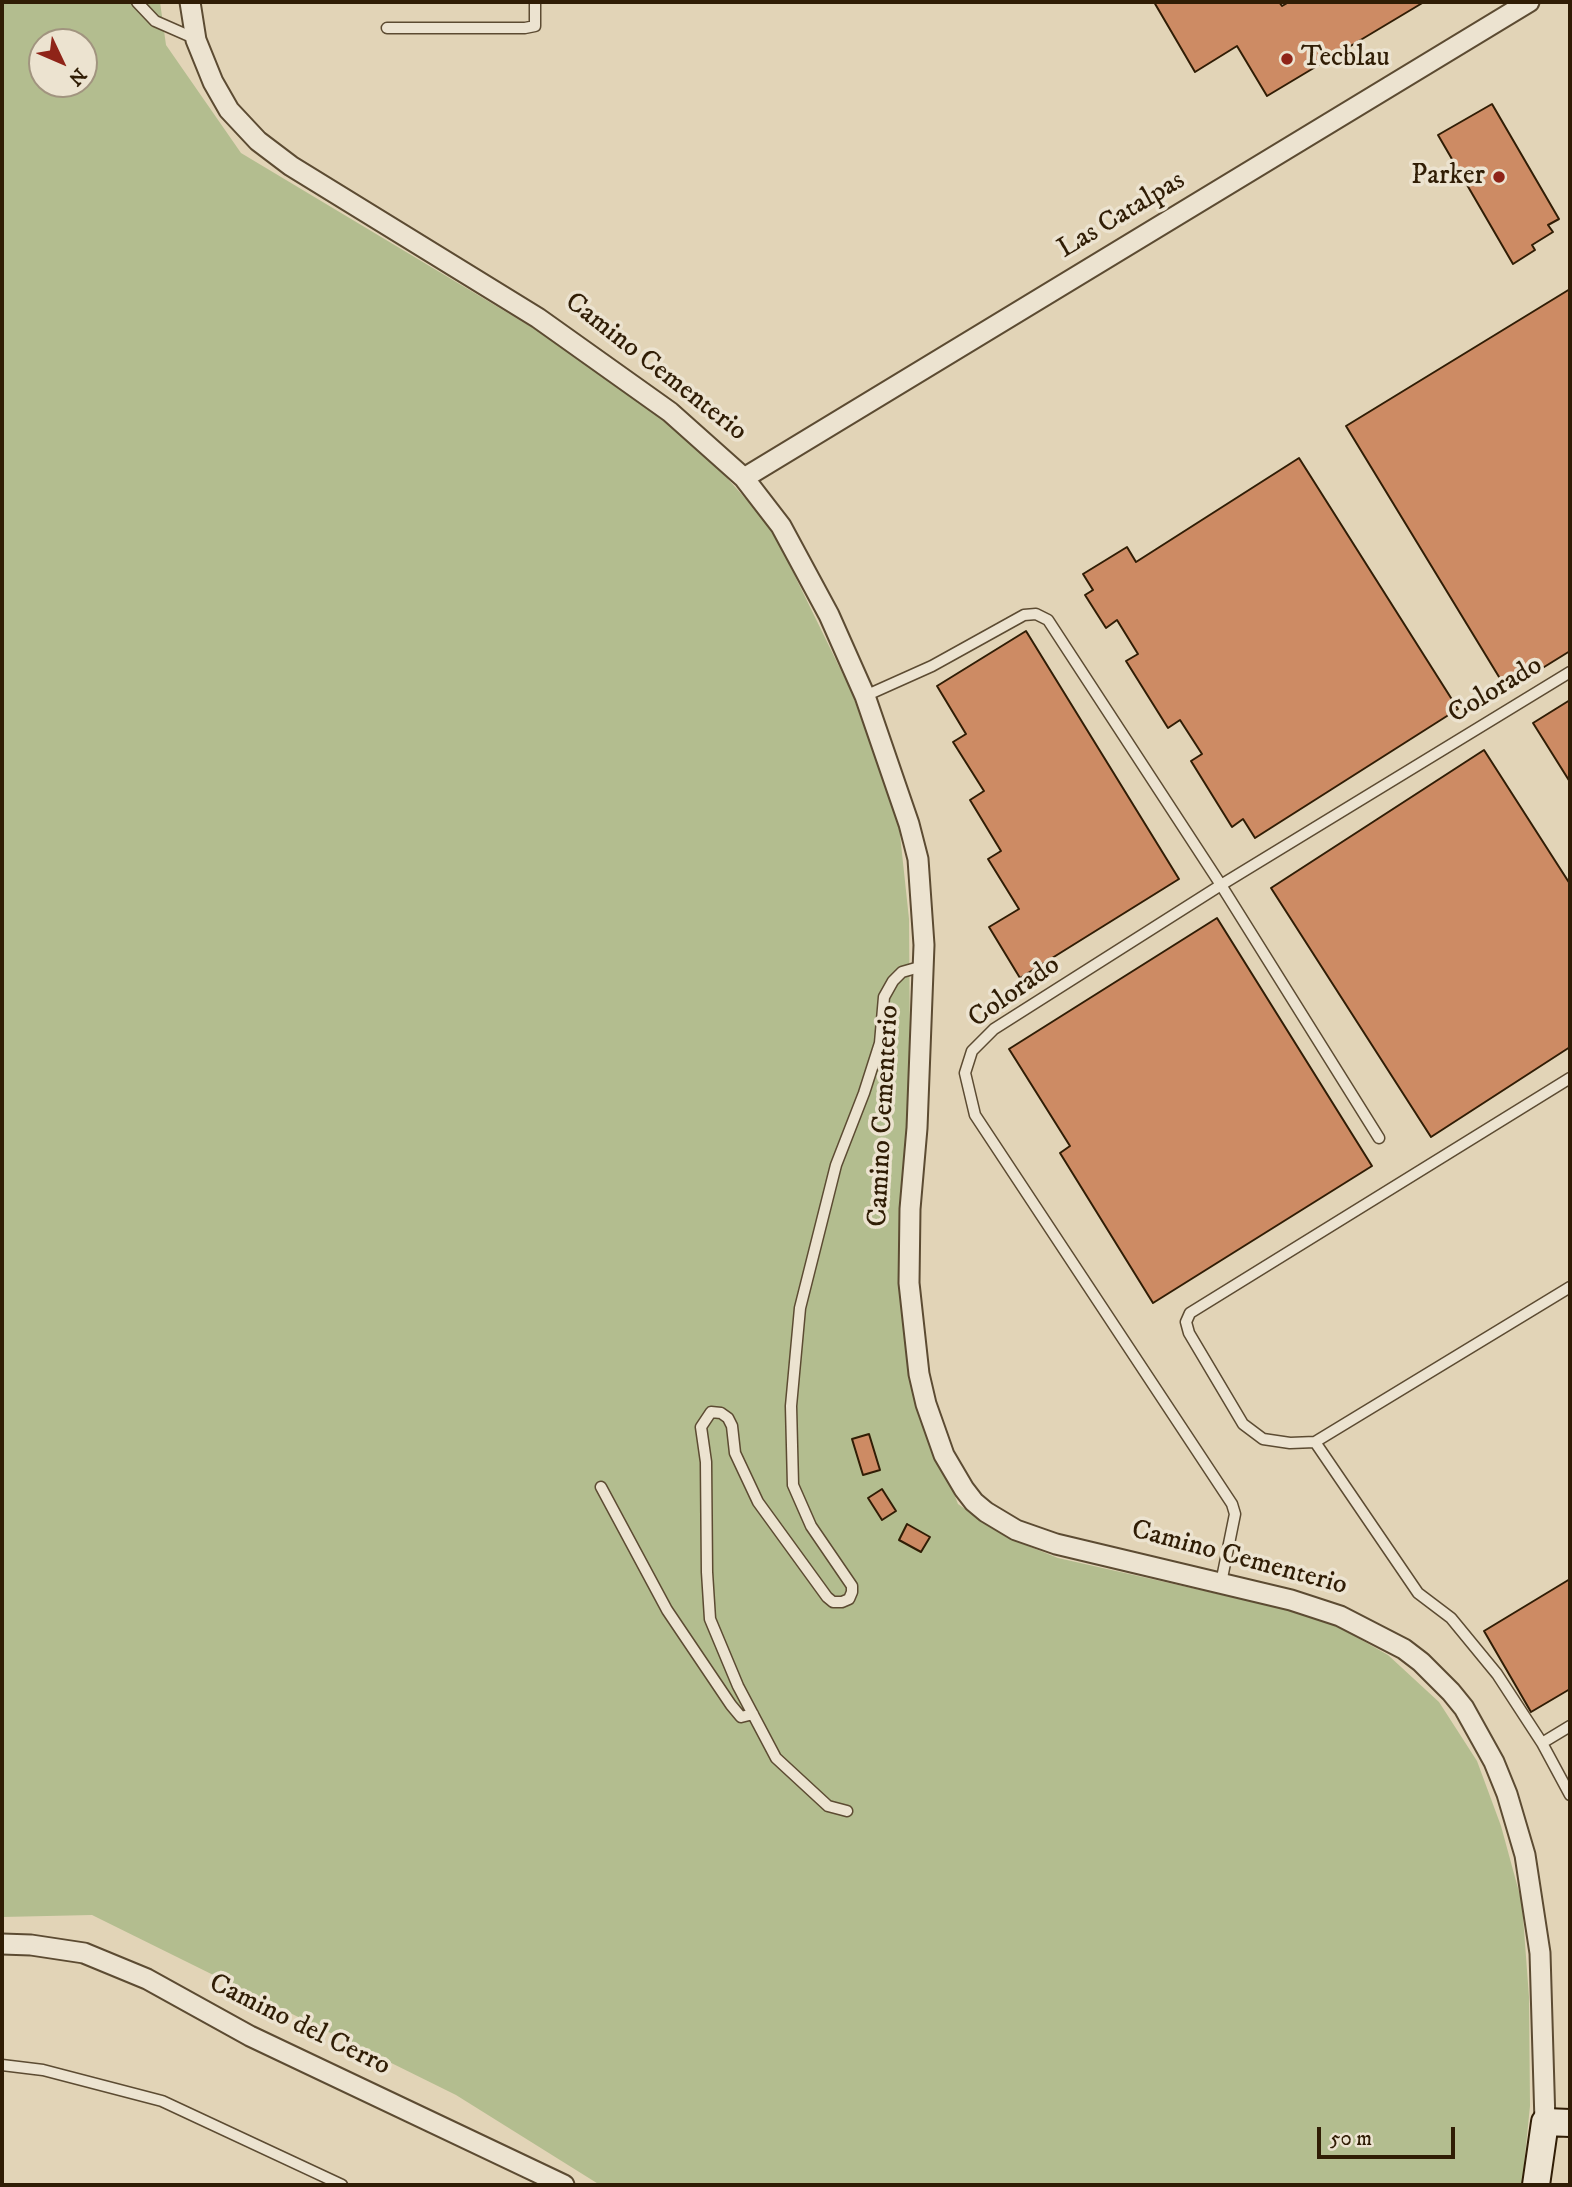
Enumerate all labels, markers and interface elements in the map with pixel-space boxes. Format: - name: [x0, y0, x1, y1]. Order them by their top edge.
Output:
- north arrow: [28, 28, 98, 98]
- place label: Tecblau: [1301, 42, 1390, 76]
- marker: Tecblau: [1279, 51, 1295, 67]
- text: N: [63, 63, 91, 90]
- place label: Parker: [1411, 160, 1485, 194]
- street label: Las Catalpas: [1052, 165, 1192, 267]
- marker: Parker: [1491, 169, 1507, 185]
- street label: Camino Cementerio: [557, 286, 753, 450]
- street label: Colorado: [1443, 650, 1549, 732]
- street label: Colorado: [963, 949, 1067, 1037]
- street label: Camino Cementerio: [862, 1004, 908, 1228]
- street label: Camino Cementerio: [1127, 1514, 1351, 1604]
- street label: Camino del Cerro: [203, 1968, 395, 2084]
- scale bar: [1320, 2114, 1458, 2158]
- text: 50 m: [1330, 2126, 1372, 2152]

